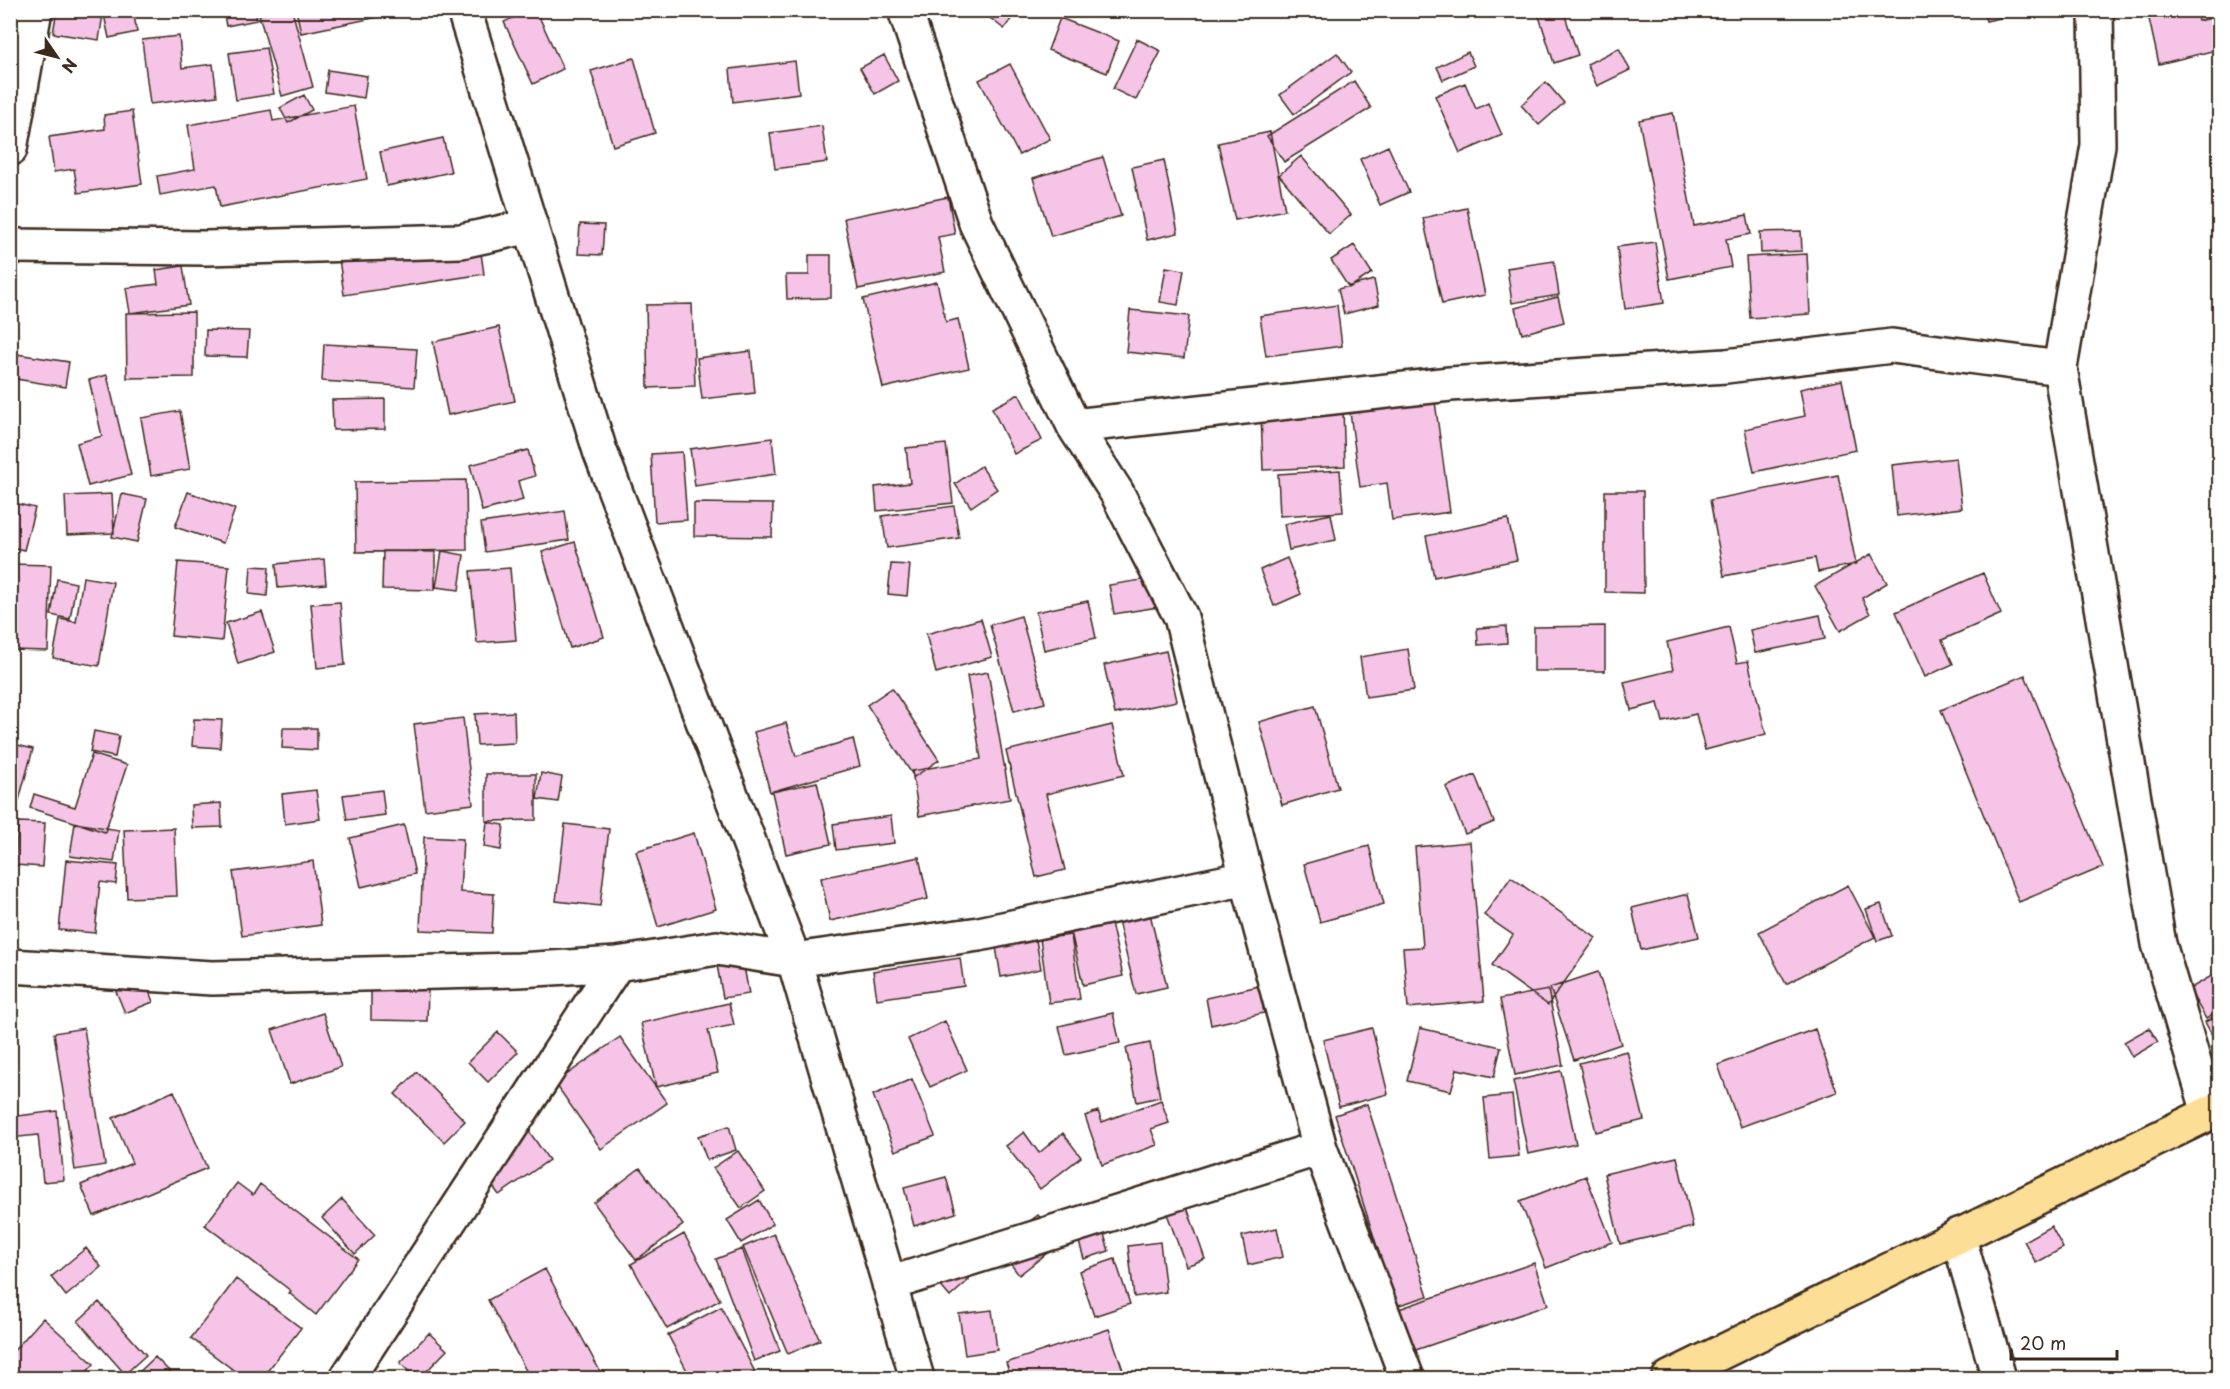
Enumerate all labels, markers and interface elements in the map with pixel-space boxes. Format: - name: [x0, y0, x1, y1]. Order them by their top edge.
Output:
- north arrow: [27, 27, 87, 87]
- text: N: [57, 54, 84, 78]
- scale bar: [2011, 1323, 2118, 1361]
- text: 20 m: [2020, 1329, 2066, 1356]

